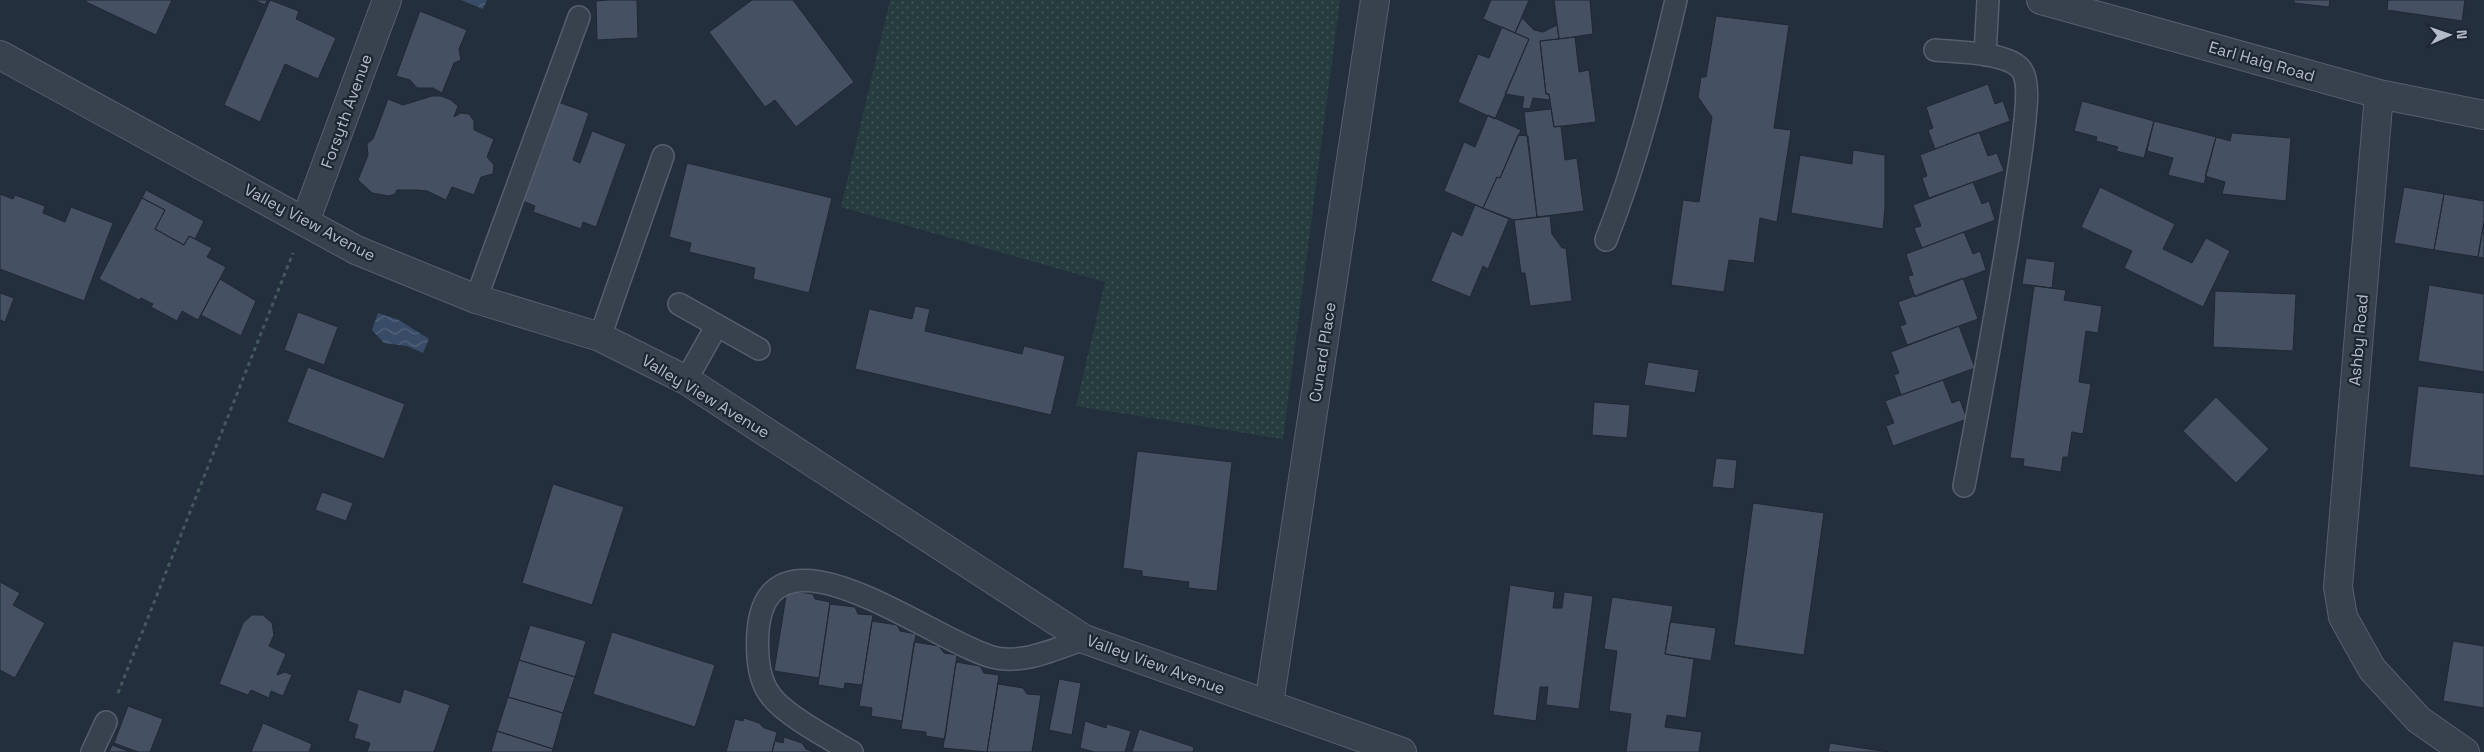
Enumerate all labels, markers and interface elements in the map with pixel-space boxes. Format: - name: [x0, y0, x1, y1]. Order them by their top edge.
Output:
- north arrow: [2424, 10, 2474, 60]
- text: N: [2453, 30, 2471, 40]
- street label: Earl Haig Road: [2206, 36, 2317, 87]
- street label: Forsyth Avenue: [316, 51, 377, 171]
- street label: Valley View Avenue: [240, 179, 379, 266]
- street label: Ashby Road: [2344, 293, 2373, 387]
- street label: Cunard Place: [1304, 301, 1341, 403]
- street label: Valley View Avenue: [638, 350, 774, 443]
- street label: Valley View Avenue: [1084, 630, 1228, 699]

